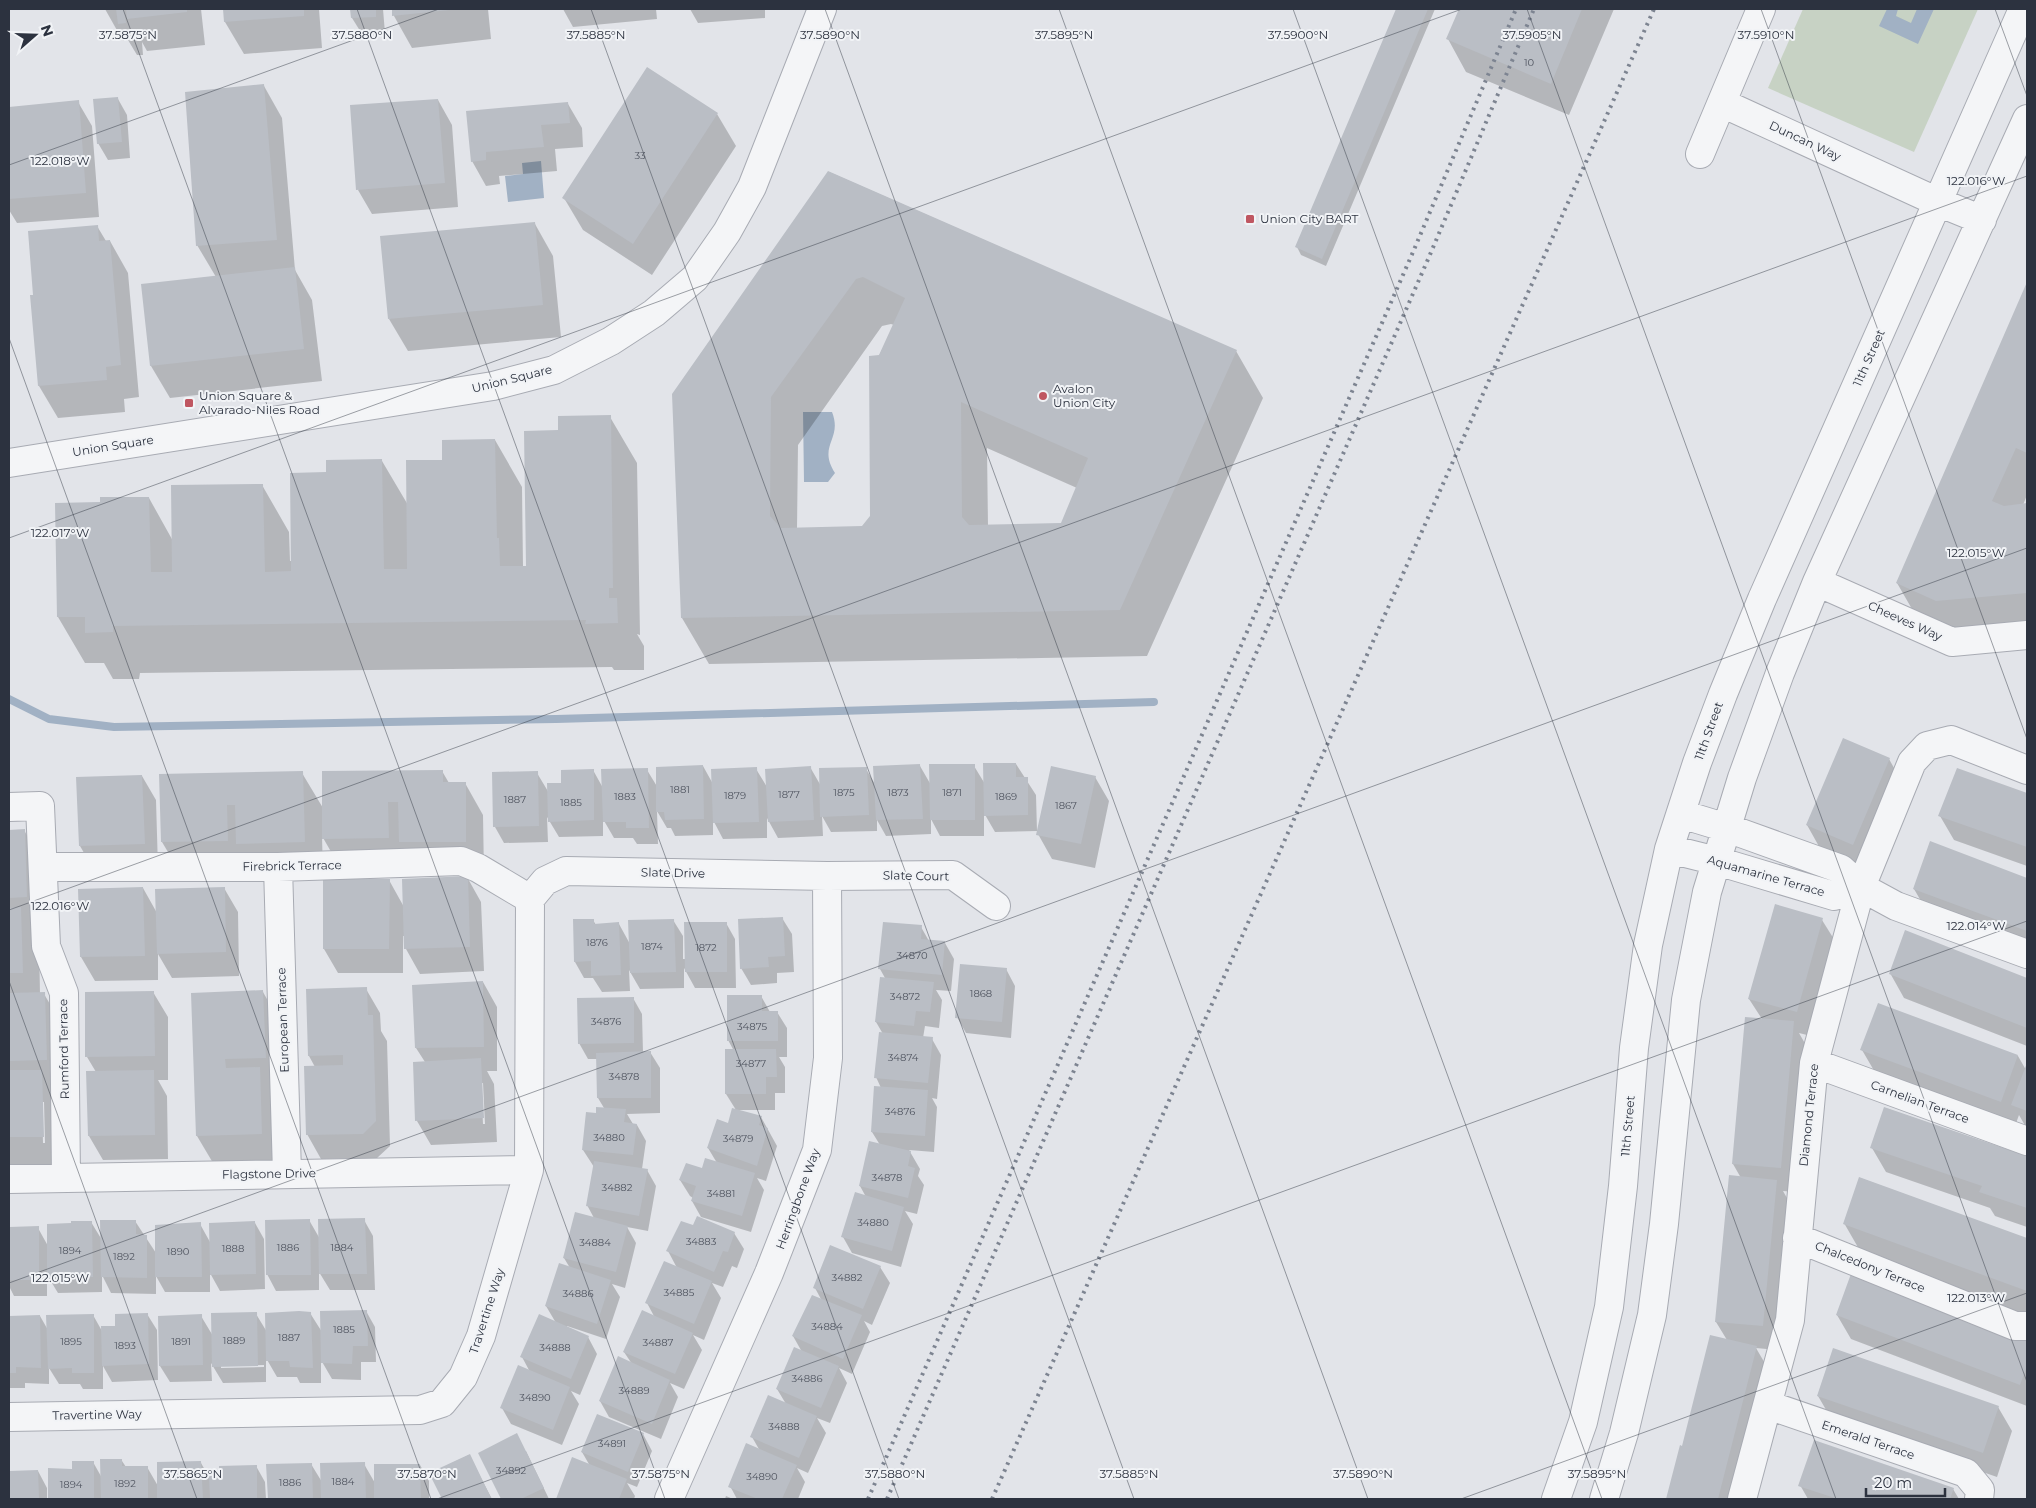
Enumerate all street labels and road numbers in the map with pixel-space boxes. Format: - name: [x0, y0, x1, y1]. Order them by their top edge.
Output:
- street label: Duncan Way: [1767, 117, 1844, 164]
- street label: 11th Street: [1849, 327, 1888, 389]
- street label: Union Square: [470, 361, 554, 396]
- street label: Union Square: [71, 432, 155, 459]
- street label: Cheeves Way: [1866, 598, 1945, 644]
- street label: 11th Street: [1691, 699, 1726, 762]
- street label: Aquamarine Terrace: [1706, 852, 1827, 899]
- street label: Firebrick Terrace: [242, 857, 342, 874]
- street label: Slate Drive: [641, 864, 705, 881]
- street label: Slate Court: [883, 867, 949, 884]
- street label: European Terrace: [273, 967, 292, 1073]
- street label: Rumford Terrace: [55, 999, 72, 1099]
- street label: Diamond Terrace: [1796, 1063, 1821, 1167]
- street label: Carnelian Terrace: [1869, 1077, 1972, 1126]
- street label: 11th Street: [1617, 1095, 1638, 1157]
- street label: Herringbone Way: [772, 1146, 823, 1251]
- street label: Flagstone Drive: [222, 1165, 316, 1182]
- street label: Chalcedony Terrace: [1813, 1238, 1927, 1296]
- street label: Travertine Way: [466, 1266, 508, 1356]
- street label: Travertine Way: [52, 1406, 142, 1423]
- street label: Emerald Terrace: [1820, 1417, 1917, 1462]

